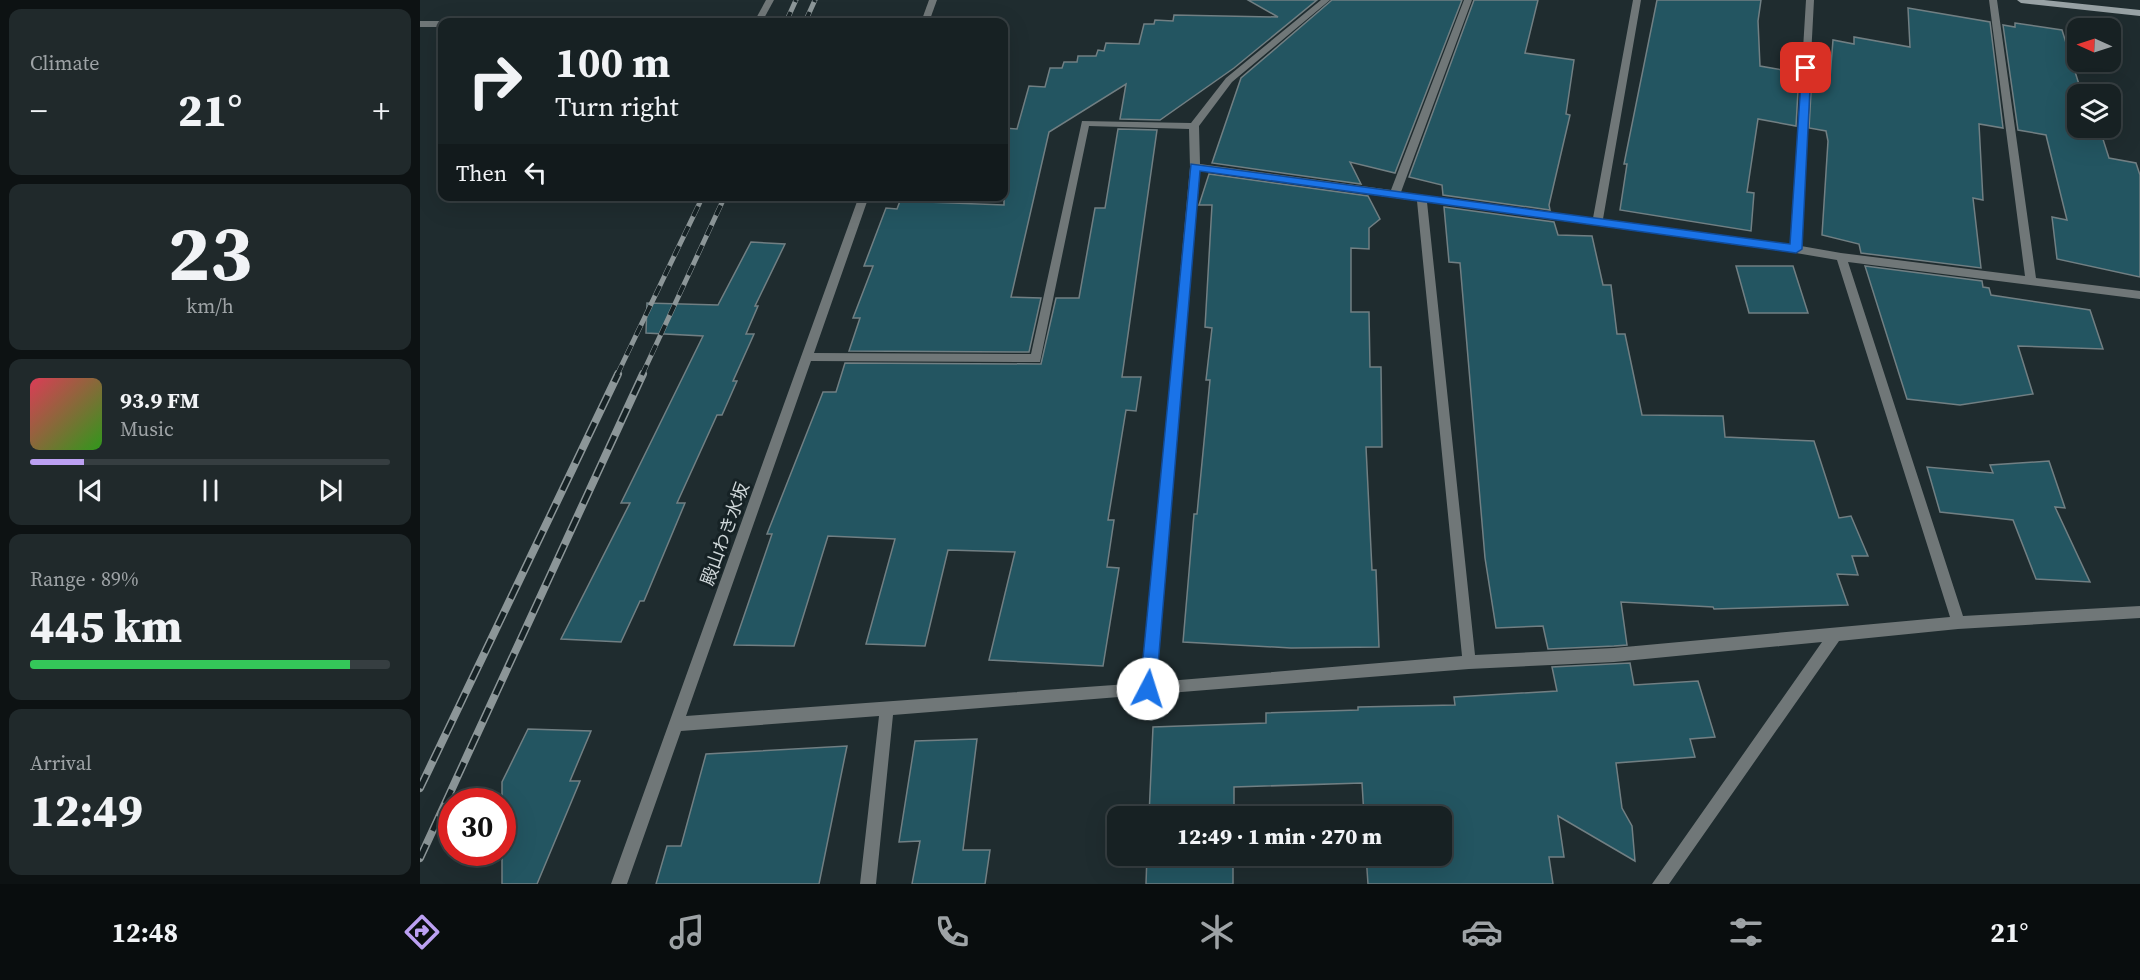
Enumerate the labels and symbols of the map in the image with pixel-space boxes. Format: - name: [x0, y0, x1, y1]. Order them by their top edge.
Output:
- north arrow: [2067, 18, 2121, 72]
- pin: [1780, 42, 1831, 93]
- street label: 殿山わき水坂: [694, 479, 755, 589]
- position arrow: [1116, 657, 1180, 721]
- speed limit sign: 30: [438, 788, 516, 866]

